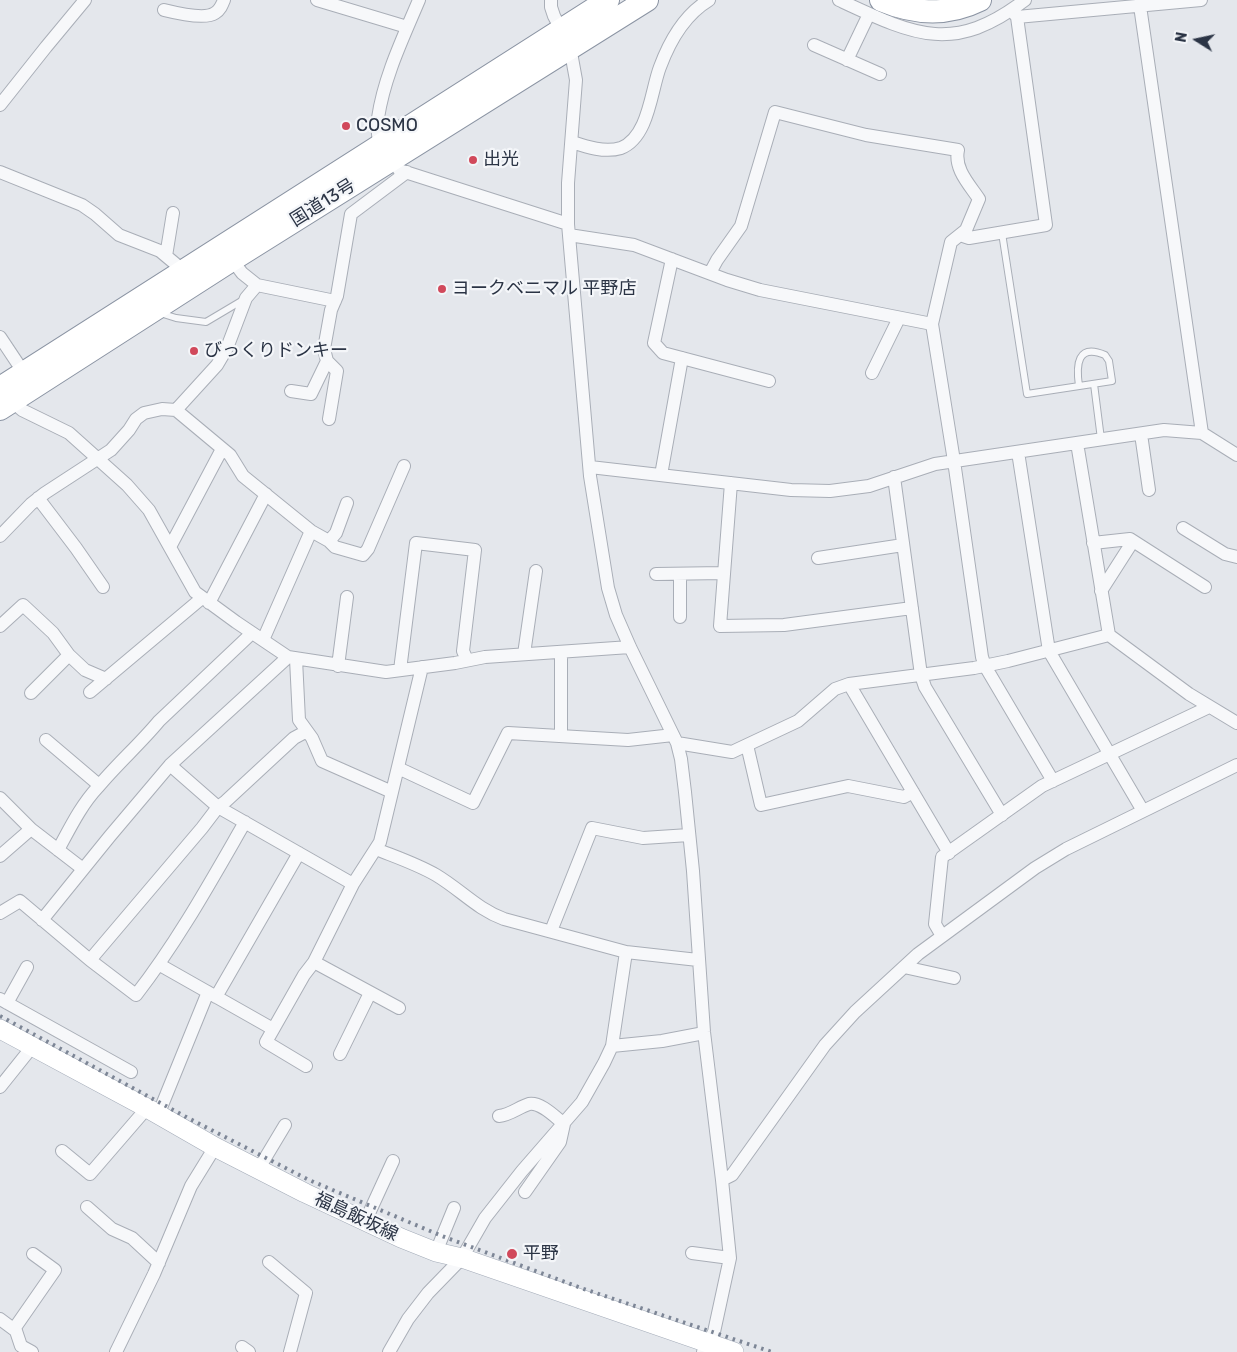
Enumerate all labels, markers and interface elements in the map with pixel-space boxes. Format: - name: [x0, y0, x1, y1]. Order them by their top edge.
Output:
- north arrow: [1172, 15, 1222, 65]
- text: N: [1172, 31, 1191, 44]
- place label: COSMO: [356, 115, 418, 137]
- marker: COSMO: [340, 120, 352, 132]
- place label: 出光: [483, 149, 519, 171]
- marker: 出光: [467, 154, 479, 166]
- street label: 国道13号: [287, 175, 359, 231]
- place label: ヨークベニマル 平野店: [452, 278, 636, 300]
- marker: ヨークベニマル 平野店: [436, 283, 448, 295]
- place label: びっくりドンキー: [204, 340, 348, 362]
- marker: びっくりドンキー: [188, 345, 200, 357]
- street label: 福島飯坂線: [311, 1188, 401, 1246]
- place label: 平野: [523, 1243, 559, 1265]
- marker: 平野: [505, 1247, 519, 1261]

